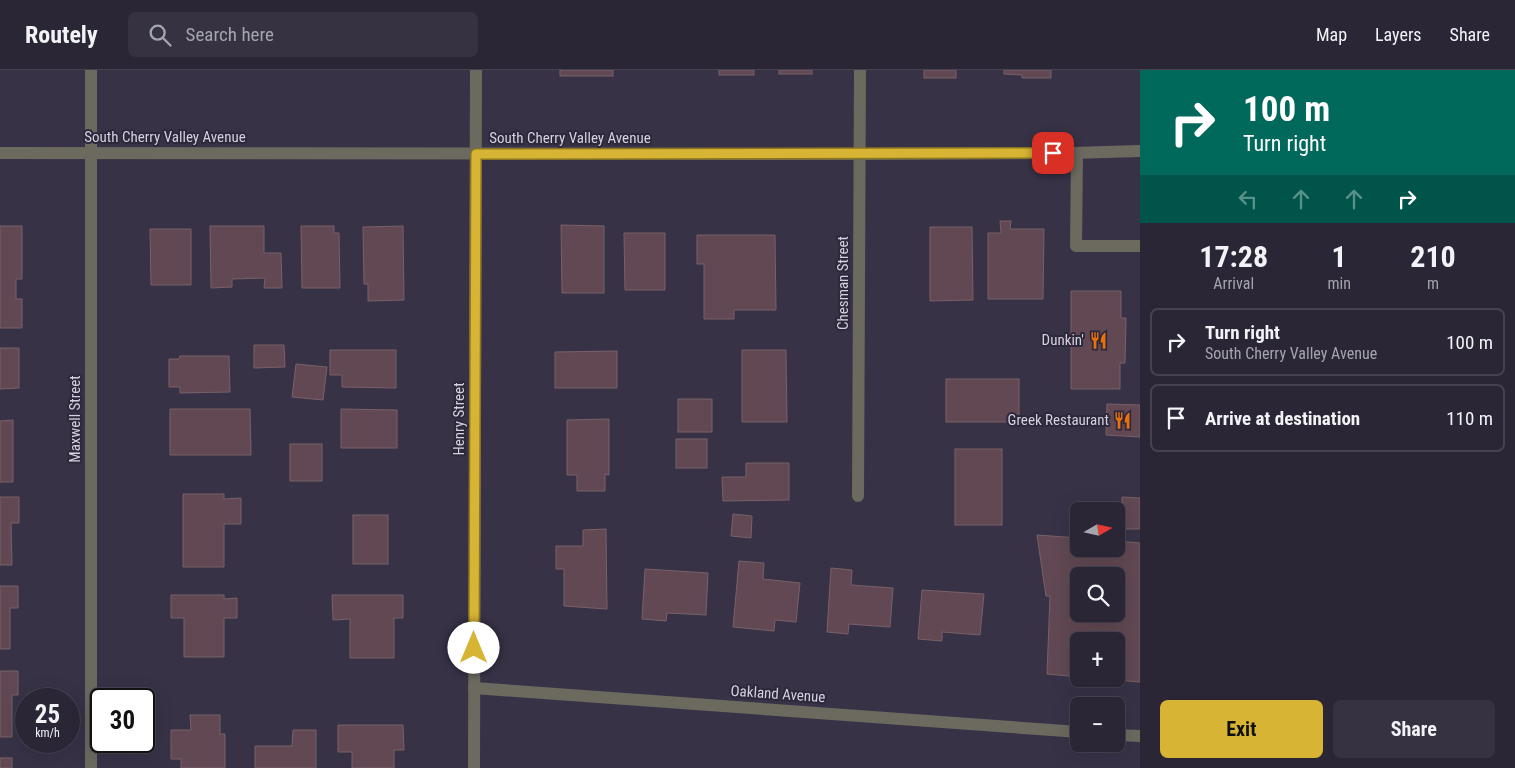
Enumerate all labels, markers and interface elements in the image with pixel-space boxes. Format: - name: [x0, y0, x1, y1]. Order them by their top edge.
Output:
- search box: [128, 12, 478, 57]
- text: Routely: [25, 21, 98, 49]
- icon: search: [146, 21, 174, 49]
- text: Search here: [186, 23, 274, 46]
- text: Map: [1316, 24, 1347, 45]
- text: Layers: [1375, 24, 1422, 45]
- text: Share: [1450, 24, 1490, 45]
- text: 100 m: [1243, 89, 1330, 130]
- icon: right: [1160, 90, 1225, 155]
- street label: South Cherry Valley Avenue: [84, 128, 246, 146]
- street label: South Cherry Valley Avenue: [489, 129, 651, 147]
- text: Turn right: [1243, 131, 1326, 156]
- pin: [1032, 132, 1074, 174]
- icon: arrive: [1039, 139, 1067, 167]
- icon: left: [1234, 185, 1262, 213]
- icon: ahead: [1287, 185, 1315, 213]
- icon: ahead: [1340, 185, 1368, 213]
- icon: right: [1393, 185, 1421, 213]
- street label: Chesman Street: [834, 236, 852, 330]
- text: 17:28: [1199, 239, 1268, 274]
- text: 1: [1332, 239, 1347, 274]
- text: 210: [1410, 239, 1456, 274]
- text: Arrival: [1213, 274, 1254, 293]
- text: min: [1327, 274, 1351, 293]
- text: m: [1427, 274, 1439, 293]
- text: Turn right: [1205, 321, 1280, 344]
- icon: right: [1162, 328, 1190, 356]
- restaurant icon: Dunkin': [1088, 330, 1108, 350]
- place label: Dunkin': [1042, 331, 1084, 349]
- text: 100 m: [1446, 331, 1493, 354]
- text: South Cherry Valley Avenue: [1205, 344, 1377, 363]
- street label: Maxwell Street: [66, 375, 84, 463]
- street label: Henry Street: [450, 382, 468, 456]
- icon: arrive: [1162, 404, 1190, 432]
- text: Arrive at destination: [1205, 407, 1360, 430]
- text: 110 m: [1446, 407, 1493, 430]
- restaurant icon: Greek Restaurant: [1113, 410, 1133, 430]
- place label: Greek Restaurant: [1008, 411, 1109, 429]
- north arrow: [1070, 502, 1125, 558]
- map controls: [1070, 502, 1125, 752]
- button: search: [1070, 567, 1125, 622]
- position arrow: [447, 621, 499, 673]
- button: +: [1070, 632, 1125, 687]
- street label: Oakland Avenue: [730, 682, 826, 706]
- speed limit sign: 30: [90, 688, 155, 753]
- button: −: [1070, 697, 1125, 752]
- text: 25: [35, 700, 60, 729]
- button: Exit: [1160, 700, 1323, 758]
- button: Share: [1333, 700, 1495, 758]
- text: km/h: [35, 726, 60, 740]

